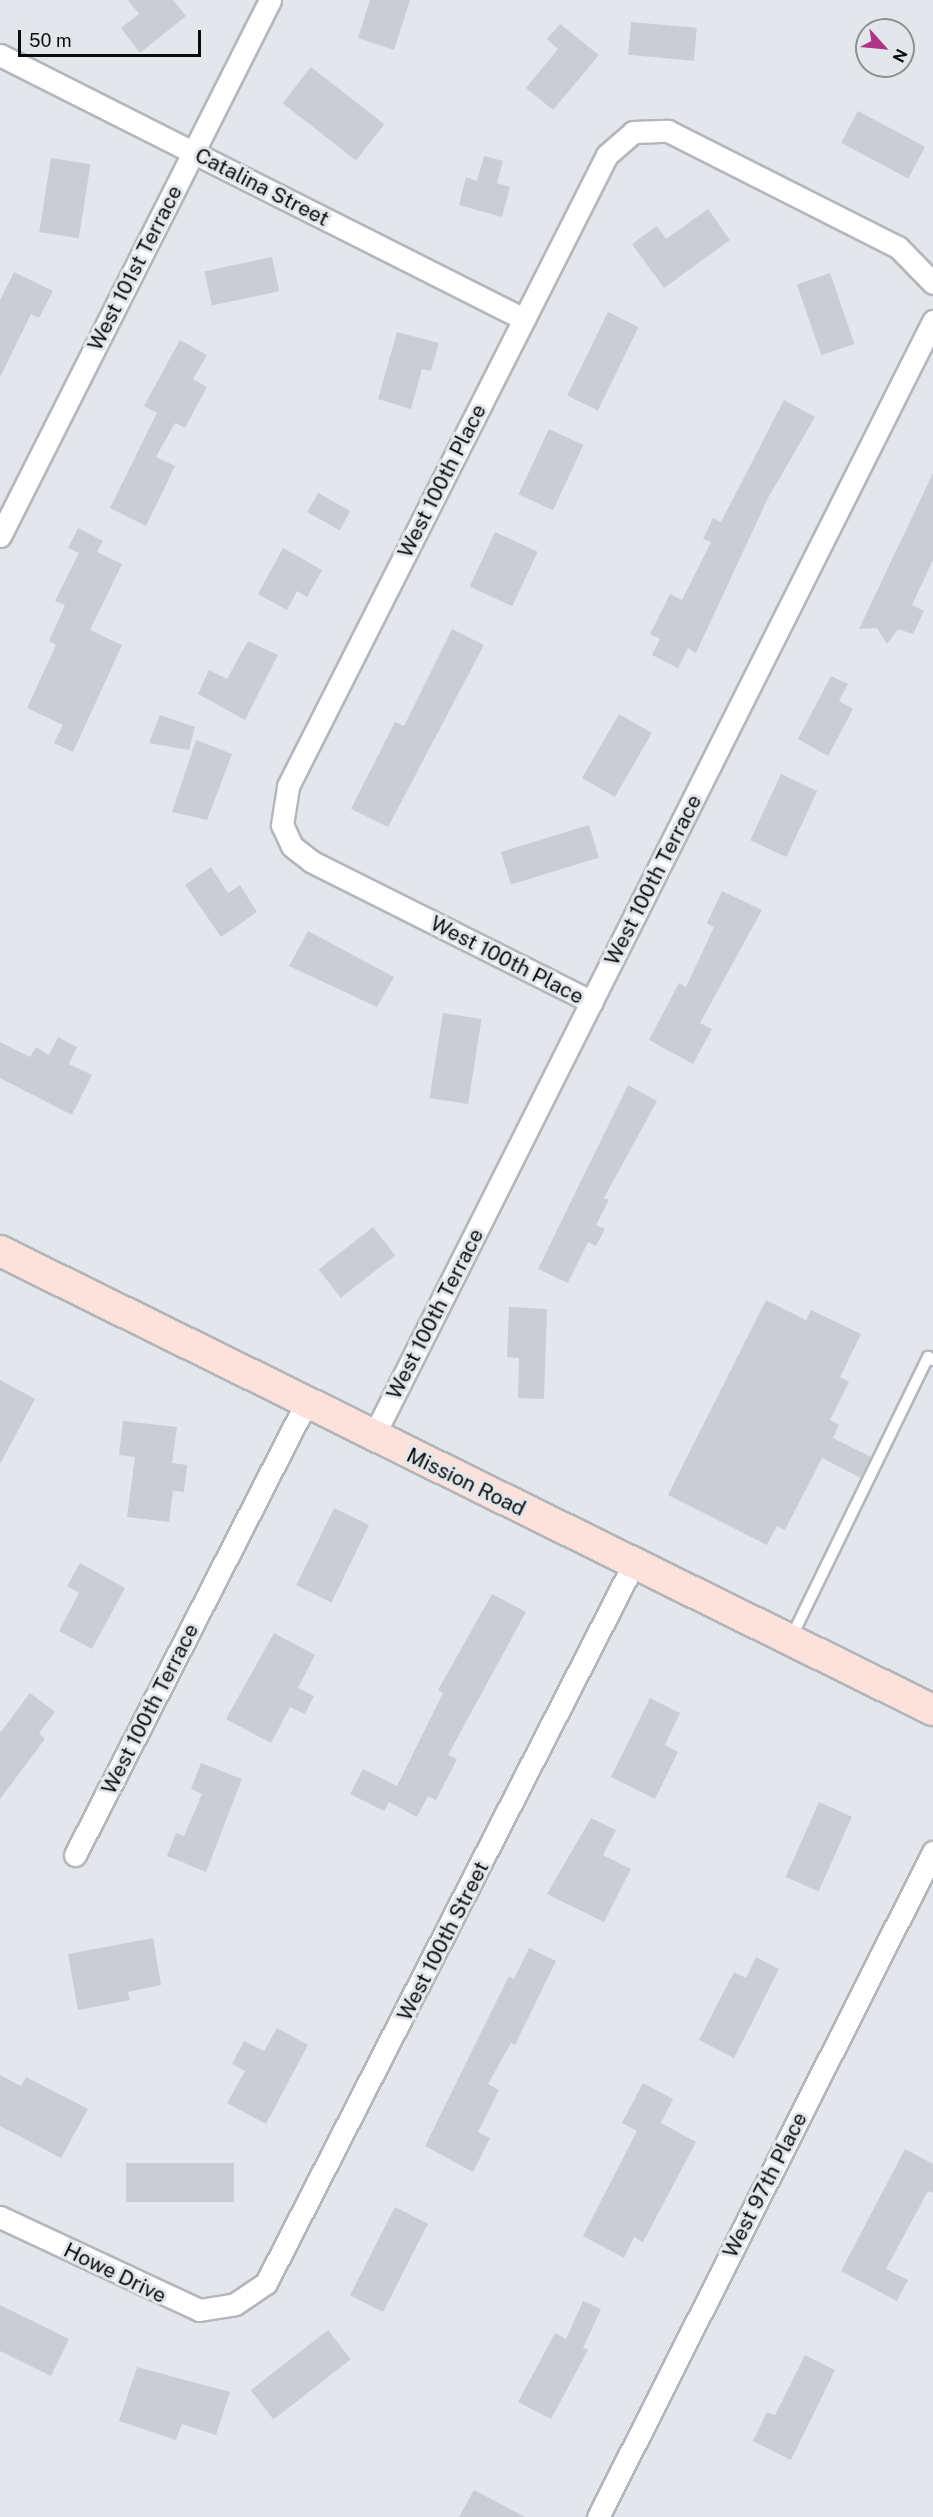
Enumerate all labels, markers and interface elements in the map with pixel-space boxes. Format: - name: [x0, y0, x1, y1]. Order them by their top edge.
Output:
- scale bar: [21, 18, 204, 56]
- north arrow: [855, 18, 915, 78]
- text: 50 m: [29, 30, 72, 51]
- text: N: [888, 46, 911, 65]
- street label: Catalina Street: [191, 142, 333, 232]
- street label: West 101st Terrace: [82, 181, 188, 355]
- street label: West 100th Place: [393, 400, 491, 562]
- street label: West 100th Terrace: [599, 791, 707, 969]
- street label: West 100th Place: [426, 911, 588, 1009]
- street label: West 100th Terrace: [381, 1225, 489, 1403]
- street label: Mission Road: [402, 1442, 530, 1522]
- street label: West 100th Terrace: [96, 1620, 204, 1798]
- street label: West 100th Street: [392, 1857, 494, 2025]
- street label: West 97th Place: [718, 2108, 812, 2262]
- street label: Howe Drive: [60, 2237, 170, 2309]

